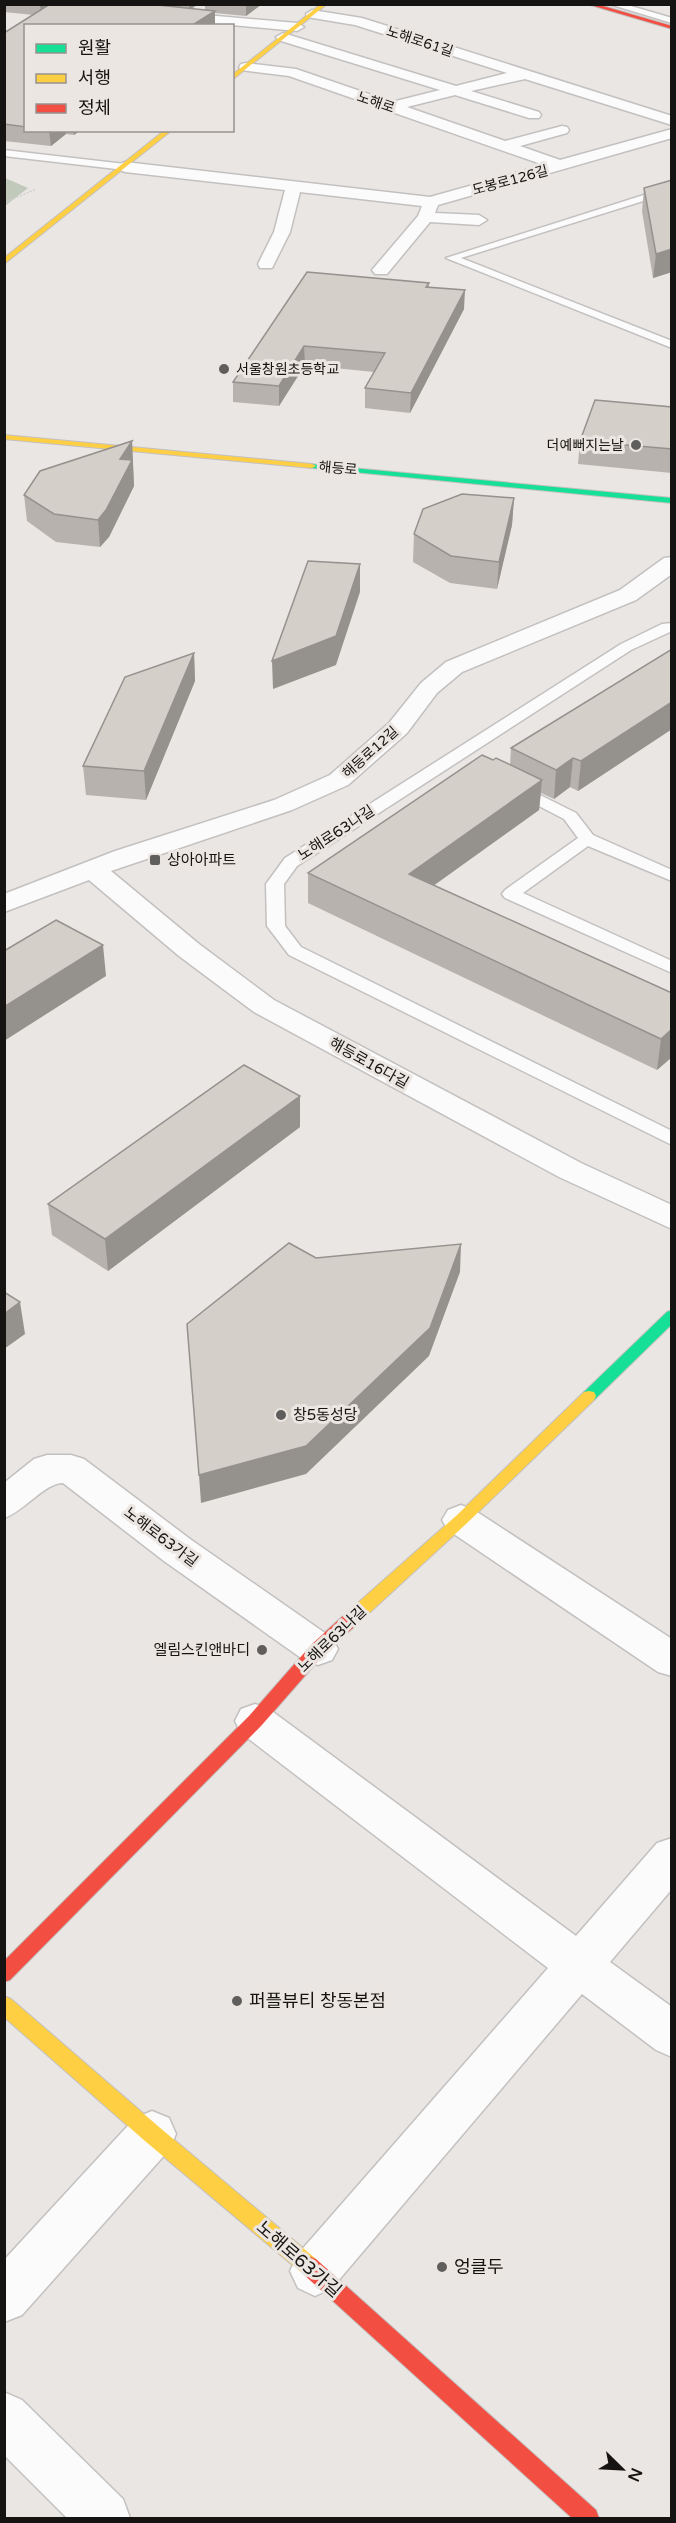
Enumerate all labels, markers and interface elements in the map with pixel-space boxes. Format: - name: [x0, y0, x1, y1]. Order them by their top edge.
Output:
- street label: 노해로61길: [384, 23, 455, 60]
- legend: [24, 24, 234, 132]
- text: 원활: [78, 37, 111, 59]
- text: 서행: [78, 67, 111, 89]
- street label: 노해로: [355, 88, 397, 117]
- text: 정체: [78, 97, 111, 119]
- street label: 도봉로126길: [470, 162, 550, 199]
- place label: 서울창원초등학교: [236, 361, 339, 378]
- marker: 서울창원초등학교: [217, 362, 231, 376]
- place label: 더예뻐지는날: [547, 437, 624, 454]
- marker: 더예뻐지는날: [629, 438, 643, 452]
- street label: 해등로: [318, 458, 358, 479]
- street label: 해등로12길: [339, 723, 402, 782]
- street label: 노해로63나길: [294, 802, 378, 864]
- place label: 상아아파트: [167, 851, 236, 869]
- marker: 상아아파트: [148, 853, 162, 867]
- street label: 해등로16다길: [326, 1034, 412, 1092]
- place label: 창5동성당: [293, 1406, 358, 1424]
- marker: 창5동성당: [274, 1408, 288, 1422]
- street label: 노해로63가길: [121, 1503, 201, 1571]
- street label: 노해로63나길: [294, 1602, 370, 1676]
- place label: 엘림스킨앤바디: [153, 1641, 250, 1659]
- marker: 엘림스킨앤바디: [255, 1643, 269, 1657]
- place label: 퍼플뷰티 창동본점: [249, 1990, 386, 2012]
- marker: 퍼플뷰티 창동본점: [230, 1994, 244, 2008]
- street label: 노해로63가길: [252, 2216, 346, 2302]
- place label: 엉클두: [454, 2256, 504, 2278]
- marker: 엉클두: [435, 2260, 449, 2274]
- north arrow: [592, 2439, 652, 2499]
- text: N: [623, 2465, 647, 2485]

